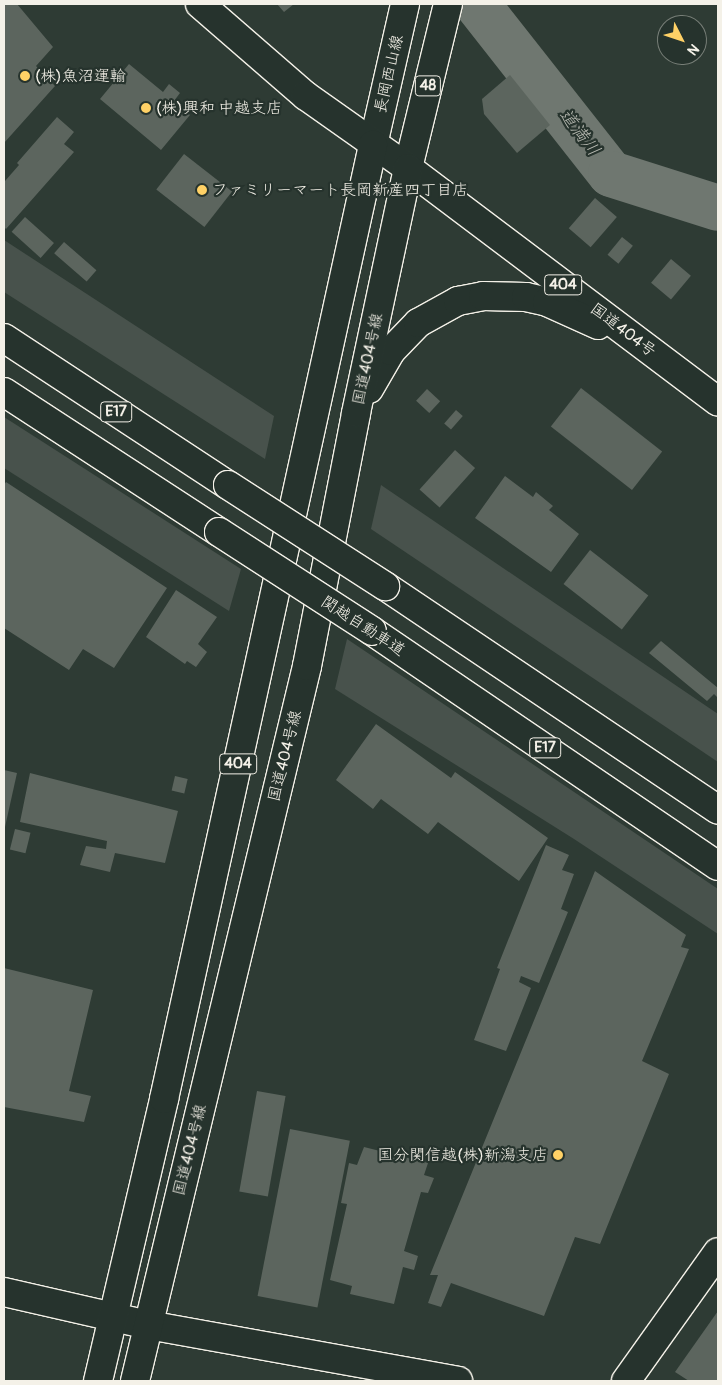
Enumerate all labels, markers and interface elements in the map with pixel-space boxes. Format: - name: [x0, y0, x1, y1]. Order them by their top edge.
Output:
- north arrow: [657, 15, 707, 65]
- street label: 長岡西山線: [371, 33, 407, 115]
- text: N: [683, 40, 702, 59]
- place label: (株)魚沼運輸: [35, 66, 126, 86]
- marker: (株)魚沼運輸: [19, 70, 31, 82]
- road number: 48: [414, 74, 442, 98]
- place label: (株)興和 中越支店: [156, 98, 282, 118]
- marker: (株)興和 中越支店: [140, 102, 152, 114]
- water label: 道満川: [554, 105, 604, 161]
- place label: ファミリーマート長岡新産四丁目店: [212, 180, 468, 200]
- marker: ファミリーマート長岡新産四丁目店: [196, 184, 208, 196]
- road number: 404: [543, 272, 583, 298]
- street label: 国道404号: [586, 299, 660, 361]
- street label: 国道404号線: [349, 311, 387, 407]
- road number: E17: [100, 400, 132, 424]
- street label: 関越自動車道: [318, 592, 408, 660]
- street label: 国道404号線: [264, 708, 306, 804]
- road number: E17: [529, 736, 561, 760]
- road number: 404: [218, 752, 258, 776]
- street label: 国道404号線: [169, 1102, 211, 1198]
- place label: 国分関信越(株)新潟支店: [377, 1145, 548, 1165]
- marker: 国分関信越(株)新潟支店: [552, 1149, 564, 1161]

